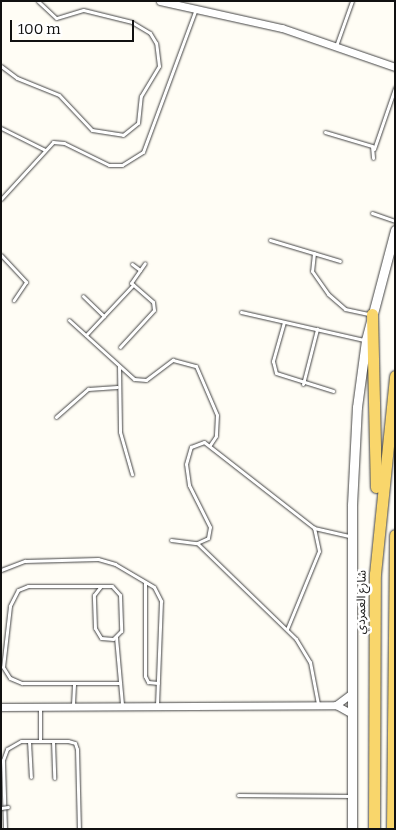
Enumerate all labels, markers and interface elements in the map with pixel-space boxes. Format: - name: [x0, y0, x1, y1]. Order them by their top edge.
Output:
- scale bar: [12, 10, 136, 42]
- text: 100 m: [18, 20, 61, 38]
- street label: شارع العمردي: [354, 570, 370, 634]

